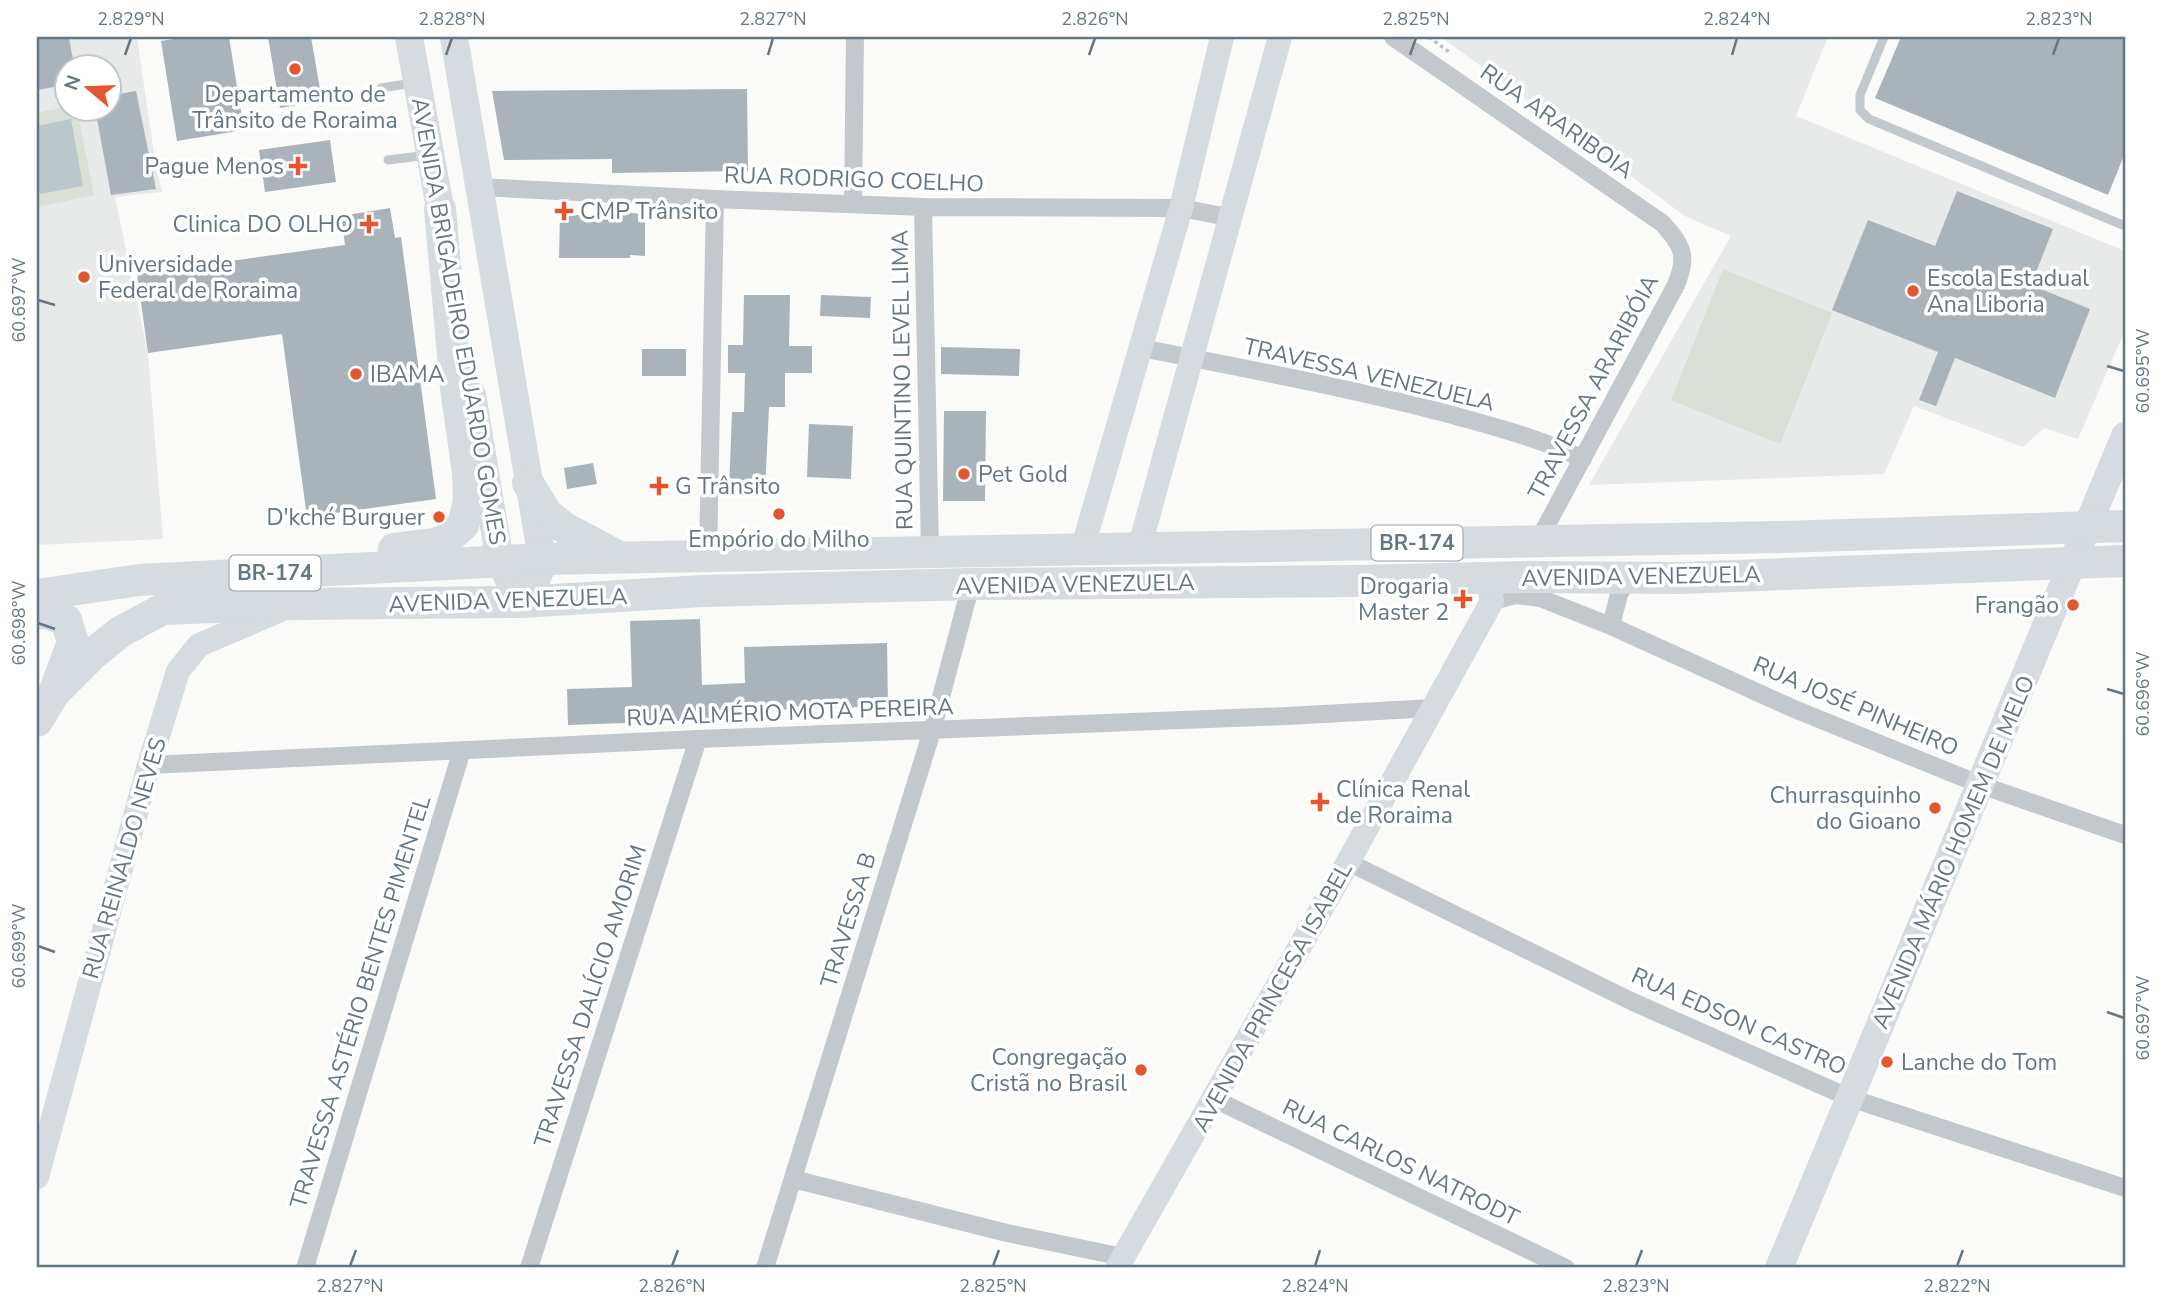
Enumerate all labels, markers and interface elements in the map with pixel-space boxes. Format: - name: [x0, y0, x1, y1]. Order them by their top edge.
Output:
- text: 2.829°N: [97, 7, 165, 31]
- text: 2.828°N: [418, 7, 486, 31]
- text: 2.827°N: [739, 7, 807, 31]
- text: 2.826°N: [1061, 7, 1129, 31]
- text: 2.825°N: [1382, 7, 1450, 31]
- text: 2.824°N: [1703, 7, 1771, 31]
- text: 2.823°N: [2025, 7, 2093, 31]
- north arrow: [52, 52, 122, 122]
- street label: RUA ARARIBOIA: [1474, 57, 1640, 186]
- marker: Departamento de Trânsito de Roraima: [287, 61, 303, 77]
- text: N: [58, 72, 87, 94]
- place label: Departamento de Trânsito de Roraima: [192, 79, 398, 136]
- street label: AVENIDA BRIGADEIRO EDUARDO GOMES: [404, 95, 513, 547]
- place label: Pague Menos: [144, 151, 284, 182]
- marker: Pague Menos: [290, 158, 306, 174]
- street label: RUA RODRIGO COELHO: [724, 159, 984, 200]
- place label: CMP Trânsito: [580, 196, 718, 227]
- marker: CMP Trânsito: [554, 201, 574, 221]
- place label: Clinica DO OLHO: [172, 209, 353, 240]
- marker: Clinica DO OLHO: [359, 214, 379, 234]
- street label: RUA QUINTINO LEVEL LIMA: [884, 229, 921, 530]
- place label: Universidade Federal de Roraima: [98, 249, 298, 306]
- text: 60.697°W: [7, 257, 31, 342]
- place label: Escola Estadual Ana Liboria: [1927, 263, 2089, 320]
- marker: Universidade Federal de Roraima: [76, 269, 92, 285]
- street label: TRAVESSA ARARIBÓIA: [1521, 269, 1666, 505]
- marker: Escola Estadual Ana Liboria: [1905, 283, 1921, 299]
- text: 60.695°W: [2131, 328, 2155, 413]
- street label: TRAVESSA VENEZUELA: [1240, 331, 1498, 419]
- place label: IBAMA: [370, 359, 445, 390]
- marker: IBAMA: [348, 366, 364, 382]
- place label: Pet Gold: [978, 459, 1068, 490]
- marker: Pet Gold: [956, 466, 972, 482]
- place label: G Trânsito: [675, 471, 780, 502]
- marker: G Trânsito: [649, 476, 669, 496]
- place label: D'kché Burguer: [266, 502, 426, 533]
- marker: Empório do Milho: [771, 506, 787, 522]
- marker: D'kché Burguer: [431, 509, 447, 525]
- place label: Empório do Milho: [688, 524, 870, 555]
- road number: BR-174: [1372, 526, 1462, 560]
- road number: BR-174: [230, 556, 320, 590]
- street label: AVENIDA VENEZUELA: [1521, 559, 1761, 594]
- street label: AVENIDA VENEZUELA: [955, 567, 1195, 602]
- place label: Drogaria Master 2: [1358, 571, 1449, 628]
- text: 60.698°W: [7, 580, 31, 665]
- street label: AVENIDA VENEZUELA: [388, 581, 628, 620]
- place label: Frangão: [1975, 590, 2059, 621]
- marker: Drogaria Master 2: [1455, 591, 1471, 607]
- marker: Frangão: [2065, 597, 2081, 613]
- street label: RUA JOSÉ PINHEIRO: [1748, 649, 1963, 764]
- text: 60.696°W: [2131, 651, 2155, 736]
- street label: AVENIDA MÁRIO HOMEM DE MELO: [1865, 671, 2042, 1034]
- street label: RUA ALMÉRIO MOTA PEREIRA: [626, 691, 954, 734]
- street label: RUA REINALDO NEVES: [75, 734, 174, 982]
- place label: Clínica Renal de Roraima: [1336, 774, 1470, 831]
- place label: Churrasquinho do Gioano: [1769, 780, 1921, 837]
- street label: TRAVESSA ASTÉRIO BENTES PIMENTEL: [283, 791, 438, 1212]
- marker: Clínica Renal de Roraima: [1310, 792, 1330, 812]
- marker: Churrasquinho do Gioano: [1927, 800, 1943, 816]
- street label: TRAVESSA DALÍCIO AMORIM: [527, 841, 654, 1151]
- street label: TRAVESSA B: [813, 849, 884, 992]
- street label: AVENIDA PRINCESA ISABEL: [1185, 857, 1360, 1138]
- text: 60.699°W: [7, 903, 31, 988]
- street label: RUA EDSON CASTRO: [1626, 960, 1851, 1083]
- text: 60.697°W: [2131, 975, 2155, 1060]
- place label: Congregação Cristã no Brasil: [970, 1042, 1127, 1099]
- place label: Lanche do Tom: [1901, 1047, 2057, 1078]
- marker: Lanche do Tom: [1879, 1054, 1895, 1070]
- marker: Congregação Cristã no Brasil: [1133, 1062, 1149, 1078]
- street label: RUA CARLOS NATRODT: [1277, 1092, 1525, 1233]
- text: 2.827°N: [316, 1274, 384, 1298]
- text: 2.826°N: [638, 1274, 706, 1298]
- text: 2.825°N: [959, 1274, 1027, 1298]
- text: 2.824°N: [1281, 1274, 1349, 1298]
- text: 2.823°N: [1602, 1274, 1670, 1298]
- text: 2.822°N: [1923, 1274, 1991, 1298]

